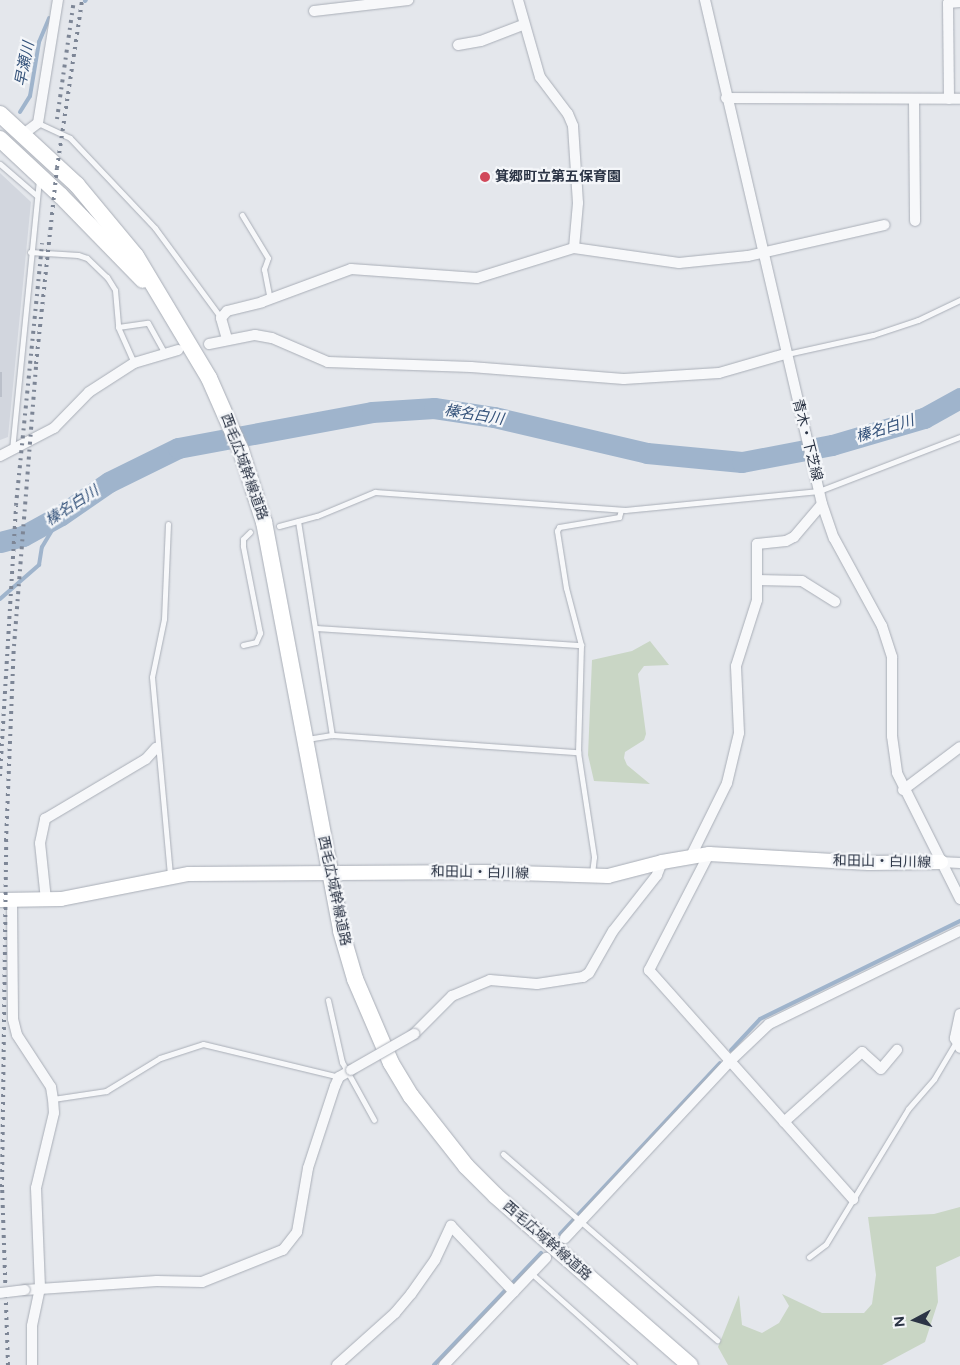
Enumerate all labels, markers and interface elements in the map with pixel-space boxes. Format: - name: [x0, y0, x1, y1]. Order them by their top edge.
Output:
- water label: 早瀬川: [12, 40, 38, 88]
- place label: 箕郷町立第五保育園: [495, 169, 621, 185]
- marker: 箕郷町立第五保育園: [479, 171, 491, 183]
- street label: 青木・下芝線: [789, 397, 825, 483]
- water label: 榛名白川: [443, 401, 505, 429]
- street label: 西毛広域幹線道路: [217, 412, 271, 522]
- water label: 榛名白川: [854, 412, 916, 446]
- water label: 榛名白川: [42, 482, 102, 530]
- street label: 西毛広域幹線道路: [314, 834, 354, 948]
- street label: 和田山・白川線: [833, 853, 931, 871]
- street label: 和田山・白川線: [431, 864, 529, 882]
- street label: 西毛広域幹線道路: [499, 1198, 595, 1284]
- north arrow: [890, 1295, 940, 1345]
- text: N: [891, 1315, 909, 1328]

